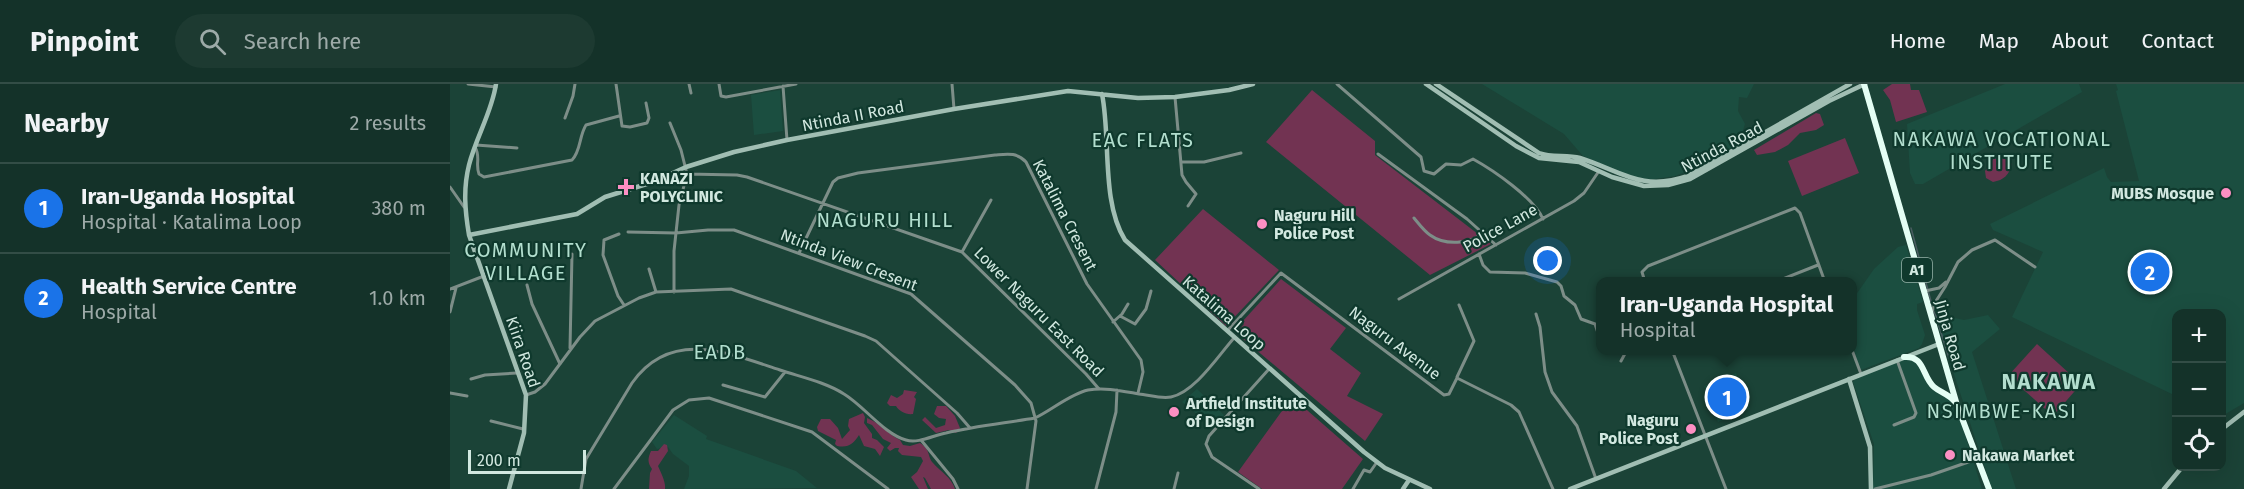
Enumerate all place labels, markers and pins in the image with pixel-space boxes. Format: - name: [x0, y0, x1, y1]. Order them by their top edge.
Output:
- place label: KANAZI POLYCLINIC: [640, 169, 724, 206]
- marker: KANAZI POLYCLINIC: [617, 178, 635, 196]
- place label: MUBS Mosque: [2111, 184, 2214, 203]
- marker: MUBS Mosque: [2219, 186, 2233, 200]
- place label: Naguru Hill Police Post: [1274, 206, 1355, 243]
- marker: Naguru Hill Police Post: [1255, 217, 1269, 231]
- pin: 2: [2130, 250, 2170, 294]
- pin: 1: [1708, 374, 1746, 420]
- place label: Artfield Institute of Design: [1185, 394, 1307, 431]
- marker: Artfield Institute of Design: [1167, 405, 1181, 419]
- place label: Naguru Police Post: [1599, 411, 1680, 448]
- marker: Naguru Police Post: [1684, 422, 1698, 436]
- place label: Nakawa Market: [1962, 446, 2075, 465]
- marker: Nakawa Market: [1943, 448, 1957, 462]

